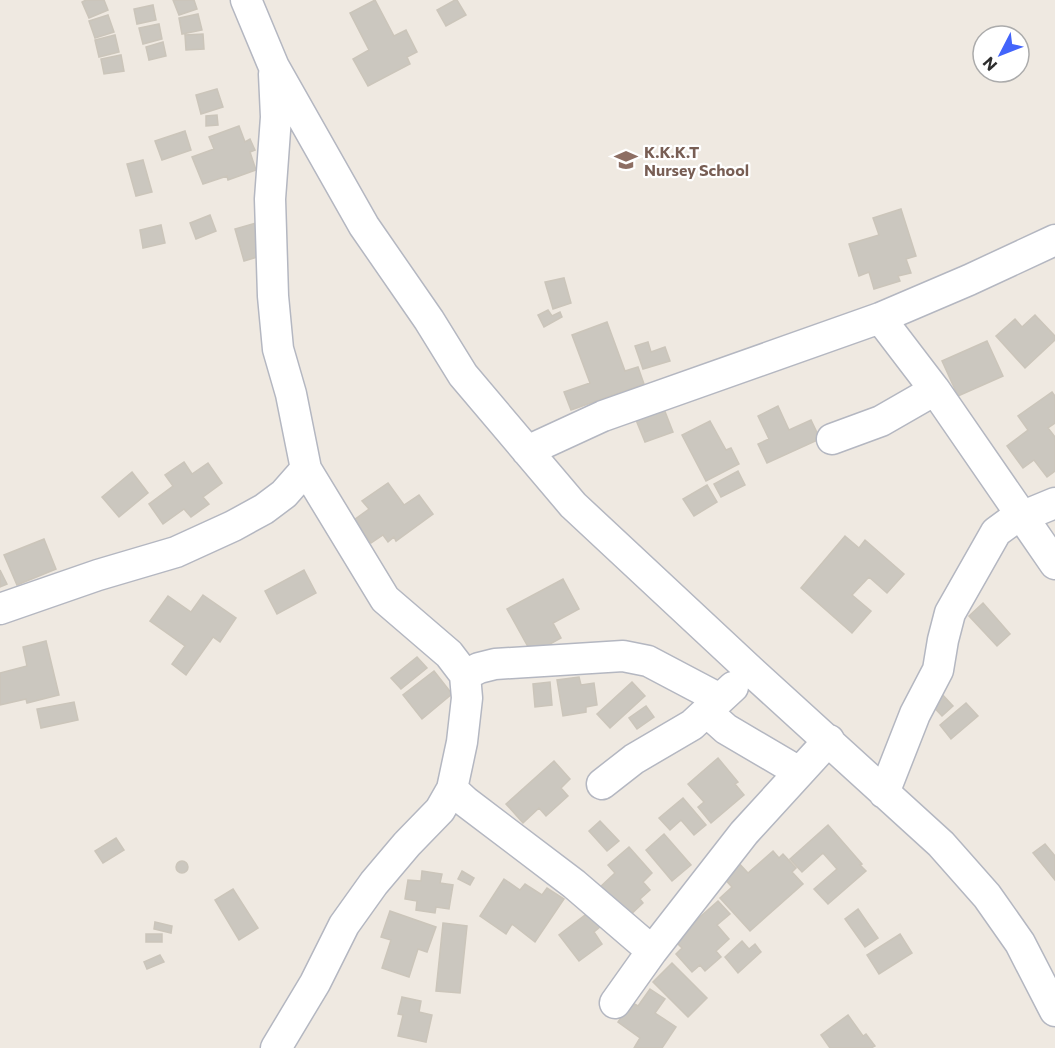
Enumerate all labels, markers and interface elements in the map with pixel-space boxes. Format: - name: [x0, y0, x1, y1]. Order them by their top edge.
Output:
- north arrow: [971, 24, 1031, 84]
- text: N: [978, 54, 1001, 75]
- place label: K.K.K.T Nursey School: [644, 142, 749, 179]
- school or university icon: K.K.K.T Nursey School: [613, 147, 639, 173]

